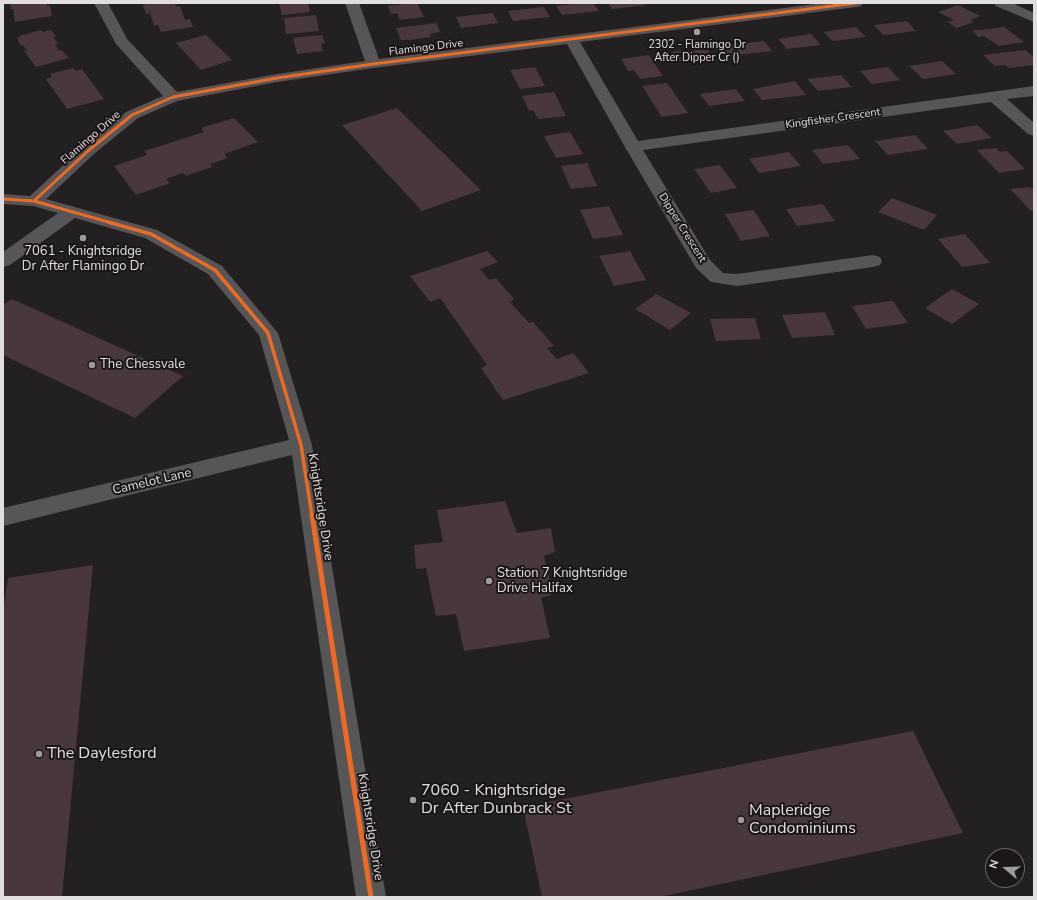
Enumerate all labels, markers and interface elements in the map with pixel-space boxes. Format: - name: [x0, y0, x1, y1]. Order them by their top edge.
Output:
- marker: 2302 - Flamingo Dr After Dipper Cr (): [692, 27, 702, 37]
- street label: Flamingo Drive: [388, 37, 464, 59]
- place label: 2302 - Flamingo Dr After Dipper Cr (): [648, 38, 746, 64]
- street label: Kingfisher Crescent: [785, 106, 881, 132]
- street label: Flamingo Drive: [58, 108, 124, 168]
- street label: Dipper Crescent: [655, 191, 709, 265]
- marker: 7061 - Knightsridge Dr After Flamingo Dr: [78, 233, 88, 243]
- place label: 7061 - Knightsridge Dr After Flamingo Dr: [22, 244, 144, 275]
- place label: The Chessvale: [100, 357, 185, 373]
- marker: The Chessvale: [87, 360, 97, 370]
- street label: Knightsridge Drive: [304, 452, 336, 562]
- street label: Camelot Lane: [111, 465, 193, 499]
- place label: Station 7 Knightsridge Drive Halifax: [497, 566, 627, 597]
- marker: Station 7 Knightsridge Drive Halifax: [484, 576, 494, 586]
- place label: The Daylesford: [47, 744, 157, 764]
- marker: The Daylesford: [34, 749, 44, 759]
- street label: Knightsridge Drive: [354, 772, 386, 882]
- place label: 7060 - Knightsridge Dr After Dunbrack St: [421, 781, 571, 819]
- marker: 7060 - Knightsridge Dr After Dunbrack St: [408, 795, 418, 805]
- place label: Mapleridge Condominiums: [749, 801, 856, 839]
- marker: Mapleridge Condominiums: [736, 815, 746, 825]
- north arrow: [985, 848, 1025, 888]
- text: N: [986, 858, 1003, 871]

